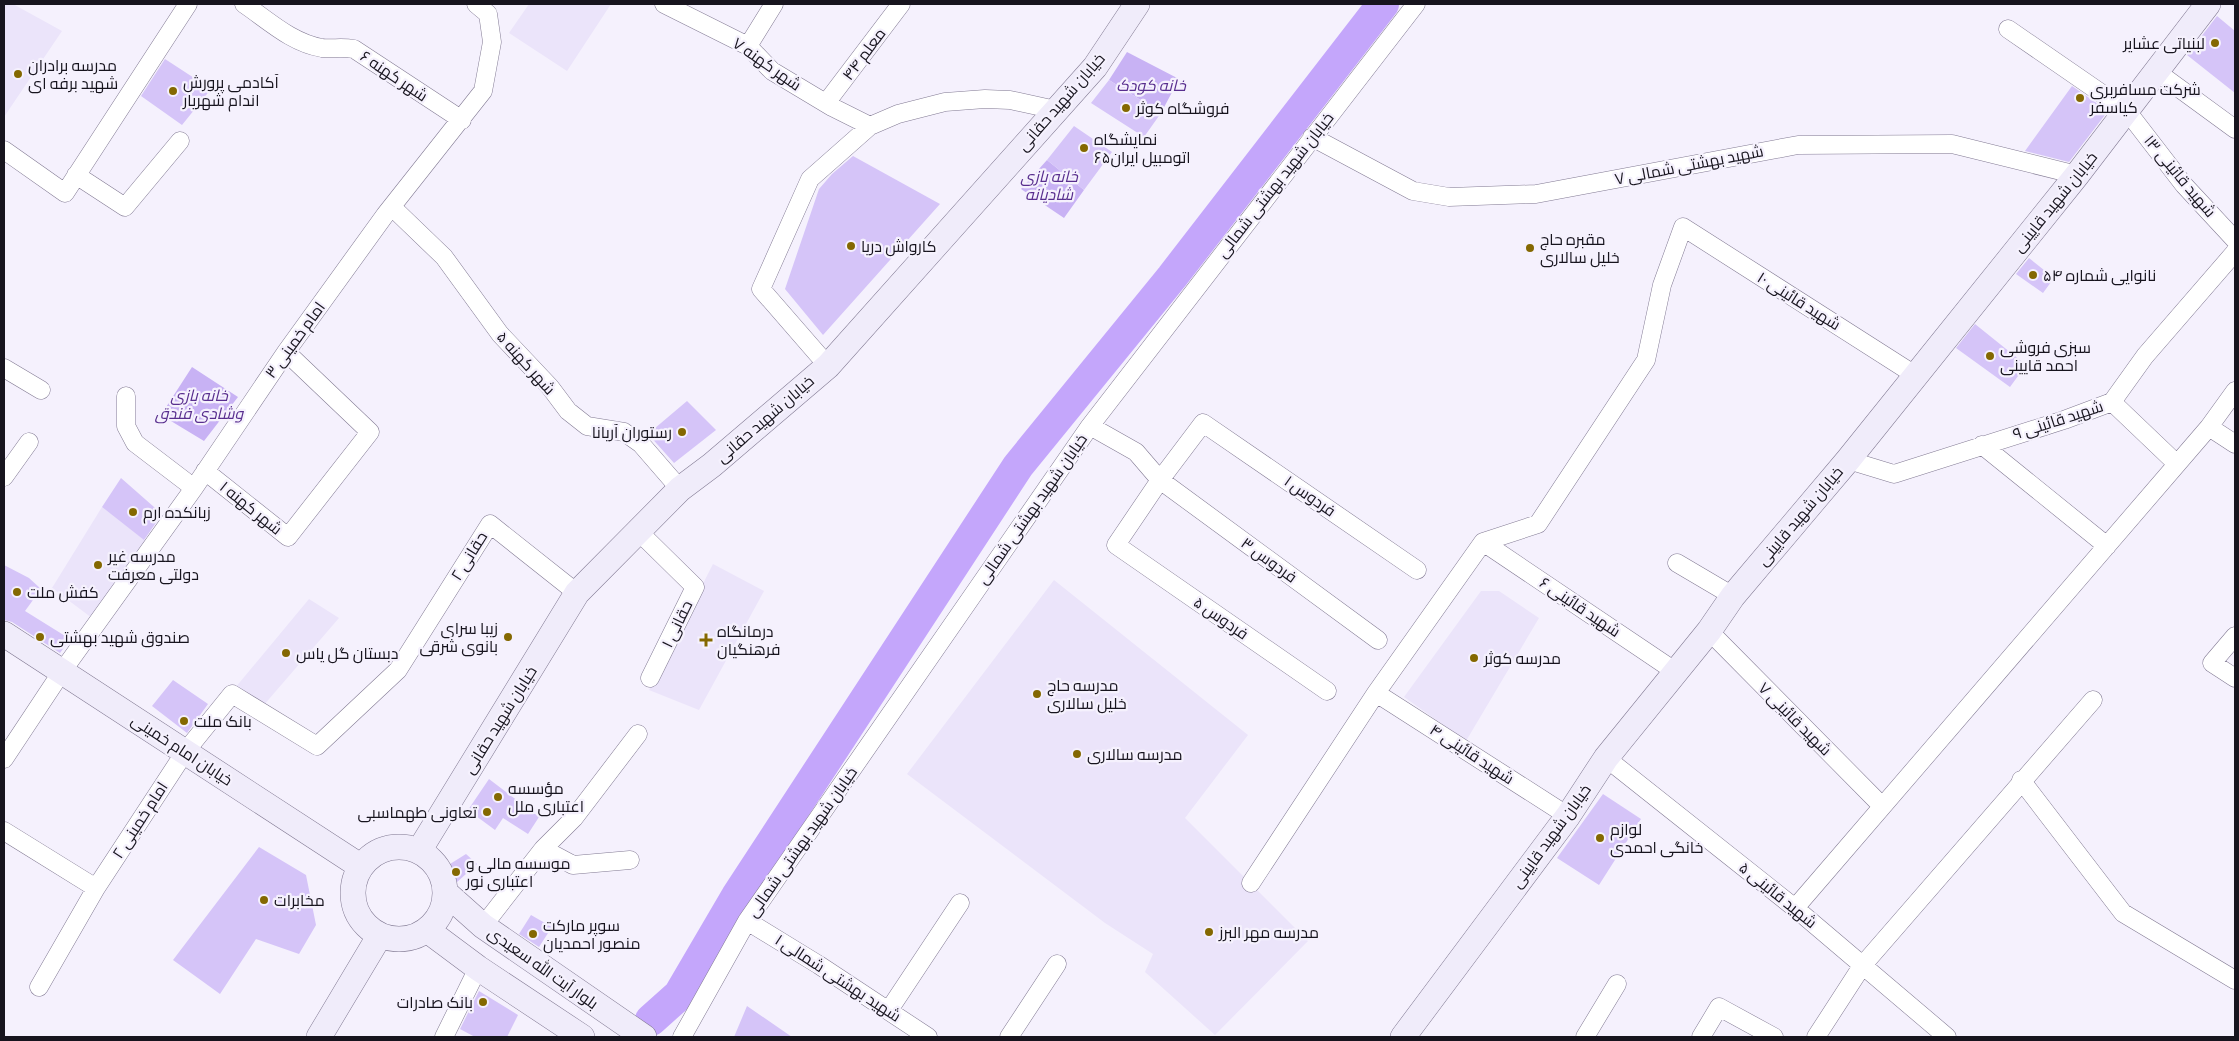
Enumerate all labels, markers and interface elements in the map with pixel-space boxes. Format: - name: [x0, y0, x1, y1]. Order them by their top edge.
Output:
- street label: معلم ۴۴: [838, 24, 891, 85]
- street label: شهر کهنه ۷: [728, 33, 805, 95]
- place label: لبنیاتی عشایر: [2122, 34, 2205, 54]
- marker: لبنیاتی عشایر: [2209, 37, 2221, 49]
- street label: شهر کهنه ۶: [356, 47, 431, 106]
- street label: خیابان شهید حقانی: [1013, 49, 1109, 156]
- place label: مدرسه برادران شهید برفه ای: [28, 56, 118, 94]
- marker: مدرسه برادران شهید برفه ای: [12, 68, 24, 80]
- place label: آکادمی پرورش اندام شهریار: [182, 73, 279, 112]
- park label: خانه کودک: [1116, 76, 1187, 95]
- place label: شرکت مسافربری کیاسفر: [2089, 80, 2201, 117]
- marker: آکادمی پرورش اندام شهریار: [167, 85, 179, 97]
- marker: شرکت مسافربری کیاسفر: [2074, 92, 2086, 104]
- place label: فروشگاه کوثر: [1135, 99, 1229, 118]
- marker: فروشگاه کوثر: [1120, 102, 1132, 114]
- street label: خیابان شهید بهشتی شمالی: [1212, 108, 1338, 262]
- place label: نمایشگاه اتومبیل ایران۶۵: [1094, 130, 1191, 168]
- street label: شهید قائینی ۱۳: [2139, 131, 2220, 222]
- street label: شهید بهشتی شمالی ۷: [1613, 141, 1765, 190]
- marker: نمایشگاه اتومبیل ایران۶۵: [1078, 142, 1090, 154]
- street label: خیابان شهید قایینی: [2009, 148, 2102, 257]
- park label: خانه بازی شادیانه: [1020, 167, 1079, 204]
- place label: مقبره حاج خلیل سالاری: [1540, 230, 1620, 268]
- place label: کارواش دریا: [861, 237, 936, 257]
- marker: کارواش دریا: [845, 240, 857, 252]
- marker: مقبره حاج خلیل سالاری: [1524, 242, 1536, 254]
- place label: نانوایی شماره ۵۴: [2043, 266, 2156, 286]
- street label: شهید قائینی ۱۰: [1753, 268, 1844, 335]
- marker: نانوایی شماره ۵۴: [2027, 269, 2039, 281]
- street label: امام خمینی ۳: [261, 298, 331, 383]
- street label: شهر کهنه ۵: [492, 328, 559, 399]
- place label: سبزی فروشی احمد قایینی: [2000, 338, 2091, 376]
- marker: سبزی فروشی احمد قایینی: [1984, 350, 1996, 362]
- street label: خیابان شهید حقانی: [712, 371, 819, 467]
- park label: خانه بازی وشادی فندق: [155, 386, 245, 424]
- street label: شهید قائینی ۹: [2010, 396, 2106, 445]
- place label: رستوران آریانا: [592, 423, 672, 443]
- marker: رستوران آریانا: [676, 426, 688, 438]
- street label: خیابان شهید بهشتی شمالی: [973, 430, 1092, 588]
- street label: خیابان شهید قایینی: [1753, 463, 1848, 570]
- street label: فردوس ۱: [1280, 471, 1339, 521]
- street label: شهر کهنه ۱: [215, 477, 286, 540]
- place label: زبانکده ارم: [143, 503, 211, 524]
- marker: زبانکده ارم: [127, 506, 139, 518]
- street label: حقانی ۲: [447, 528, 492, 584]
- street label: فردوس ۳: [1237, 533, 1301, 587]
- place label: مدرسه غیر دولتی معرفت: [107, 547, 199, 585]
- marker: مدرسه غیر دولتی معرفت: [92, 559, 104, 571]
- street label: شهید قائینی ۶: [1535, 573, 1624, 642]
- place label: کفش ملت: [27, 583, 99, 603]
- marker: کفش ملت: [11, 586, 23, 598]
- street label: فردوس ۵: [1189, 592, 1252, 644]
- street label: حقانی ۱: [657, 597, 697, 651]
- place label: زیبا سرای بانوی شرقی: [420, 619, 498, 657]
- place label: درمانگاه فرهنگیان: [717, 622, 780, 660]
- place label: صندوق شهید بهشتی: [50, 628, 190, 648]
- marker: صندوق شهید بهشتی: [34, 631, 46, 643]
- marker: زیبا سرای بانوی شرقی: [502, 631, 514, 643]
- marker: درمانگاه فرهنگیان: [699, 633, 713, 647]
- place label: دبستان گل یاس: [296, 644, 399, 664]
- marker: دبستان گل یاس: [280, 647, 292, 659]
- place label: مدرسه کوثر: [1483, 649, 1561, 668]
- marker: مدرسه کوثر: [1468, 652, 1480, 664]
- street label: خیابان شهید حقانی: [459, 663, 542, 778]
- place label: مدرسه حاج خلیل سالاری: [1047, 676, 1127, 714]
- street label: شهید قائینی ۷: [1754, 678, 1836, 760]
- marker: مدرسه حاج خلیل سالاری: [1031, 688, 1043, 700]
- street label: خیابان امام خمینی: [127, 710, 236, 791]
- place label: بانک ملت: [194, 712, 252, 731]
- marker: بانک ملت: [178, 715, 190, 727]
- street label: شهید قائینی ۴: [1426, 720, 1518, 789]
- place label: مدرسه سالاری: [1087, 745, 1183, 765]
- marker: مدرسه سالاری: [1071, 748, 1083, 760]
- street label: خیابان شهید بهشتی شمالی: [743, 763, 862, 921]
- street label: امام خمینی ۲: [108, 778, 173, 863]
- place label: مؤسسه اعتباری ملل: [508, 779, 584, 817]
- street label: خیابان شهید قایینی: [1507, 780, 1596, 892]
- marker: مؤسسه اعتباری ملل: [492, 791, 504, 803]
- place label: تعاونی طهماسبی: [357, 803, 478, 823]
- marker: تعاونی طهماسبی: [481, 806, 493, 818]
- place label: لوازم خانگی احمدی: [1610, 820, 1703, 858]
- marker: لوازم خانگی احمدی: [1594, 832, 1606, 844]
- place label: موسسه مالی و اعتباری نور: [465, 854, 570, 892]
- street label: شهید قائینی ۵: [1735, 858, 1821, 933]
- marker: موسسه مالی و اعتباری نور: [450, 866, 462, 878]
- place label: مخابرات: [274, 891, 325, 910]
- marker: مخابرات: [258, 894, 270, 906]
- place label: سوپر مارکت منصور احمدیان: [543, 916, 640, 954]
- street label: بلوار آیت الله سعیدی: [484, 922, 602, 1014]
- place label: مدرسه مهر البرز: [1218, 923, 1319, 943]
- marker: مدرسه مهر البرز: [1203, 926, 1215, 938]
- marker: سوپر مارکت منصور احمدیان: [527, 928, 539, 940]
- street label: شهید بهشتی شمالی ۱: [771, 930, 905, 1027]
- place label: بانک صادرات: [397, 993, 473, 1012]
- marker: بانک صادرات: [477, 996, 489, 1008]

